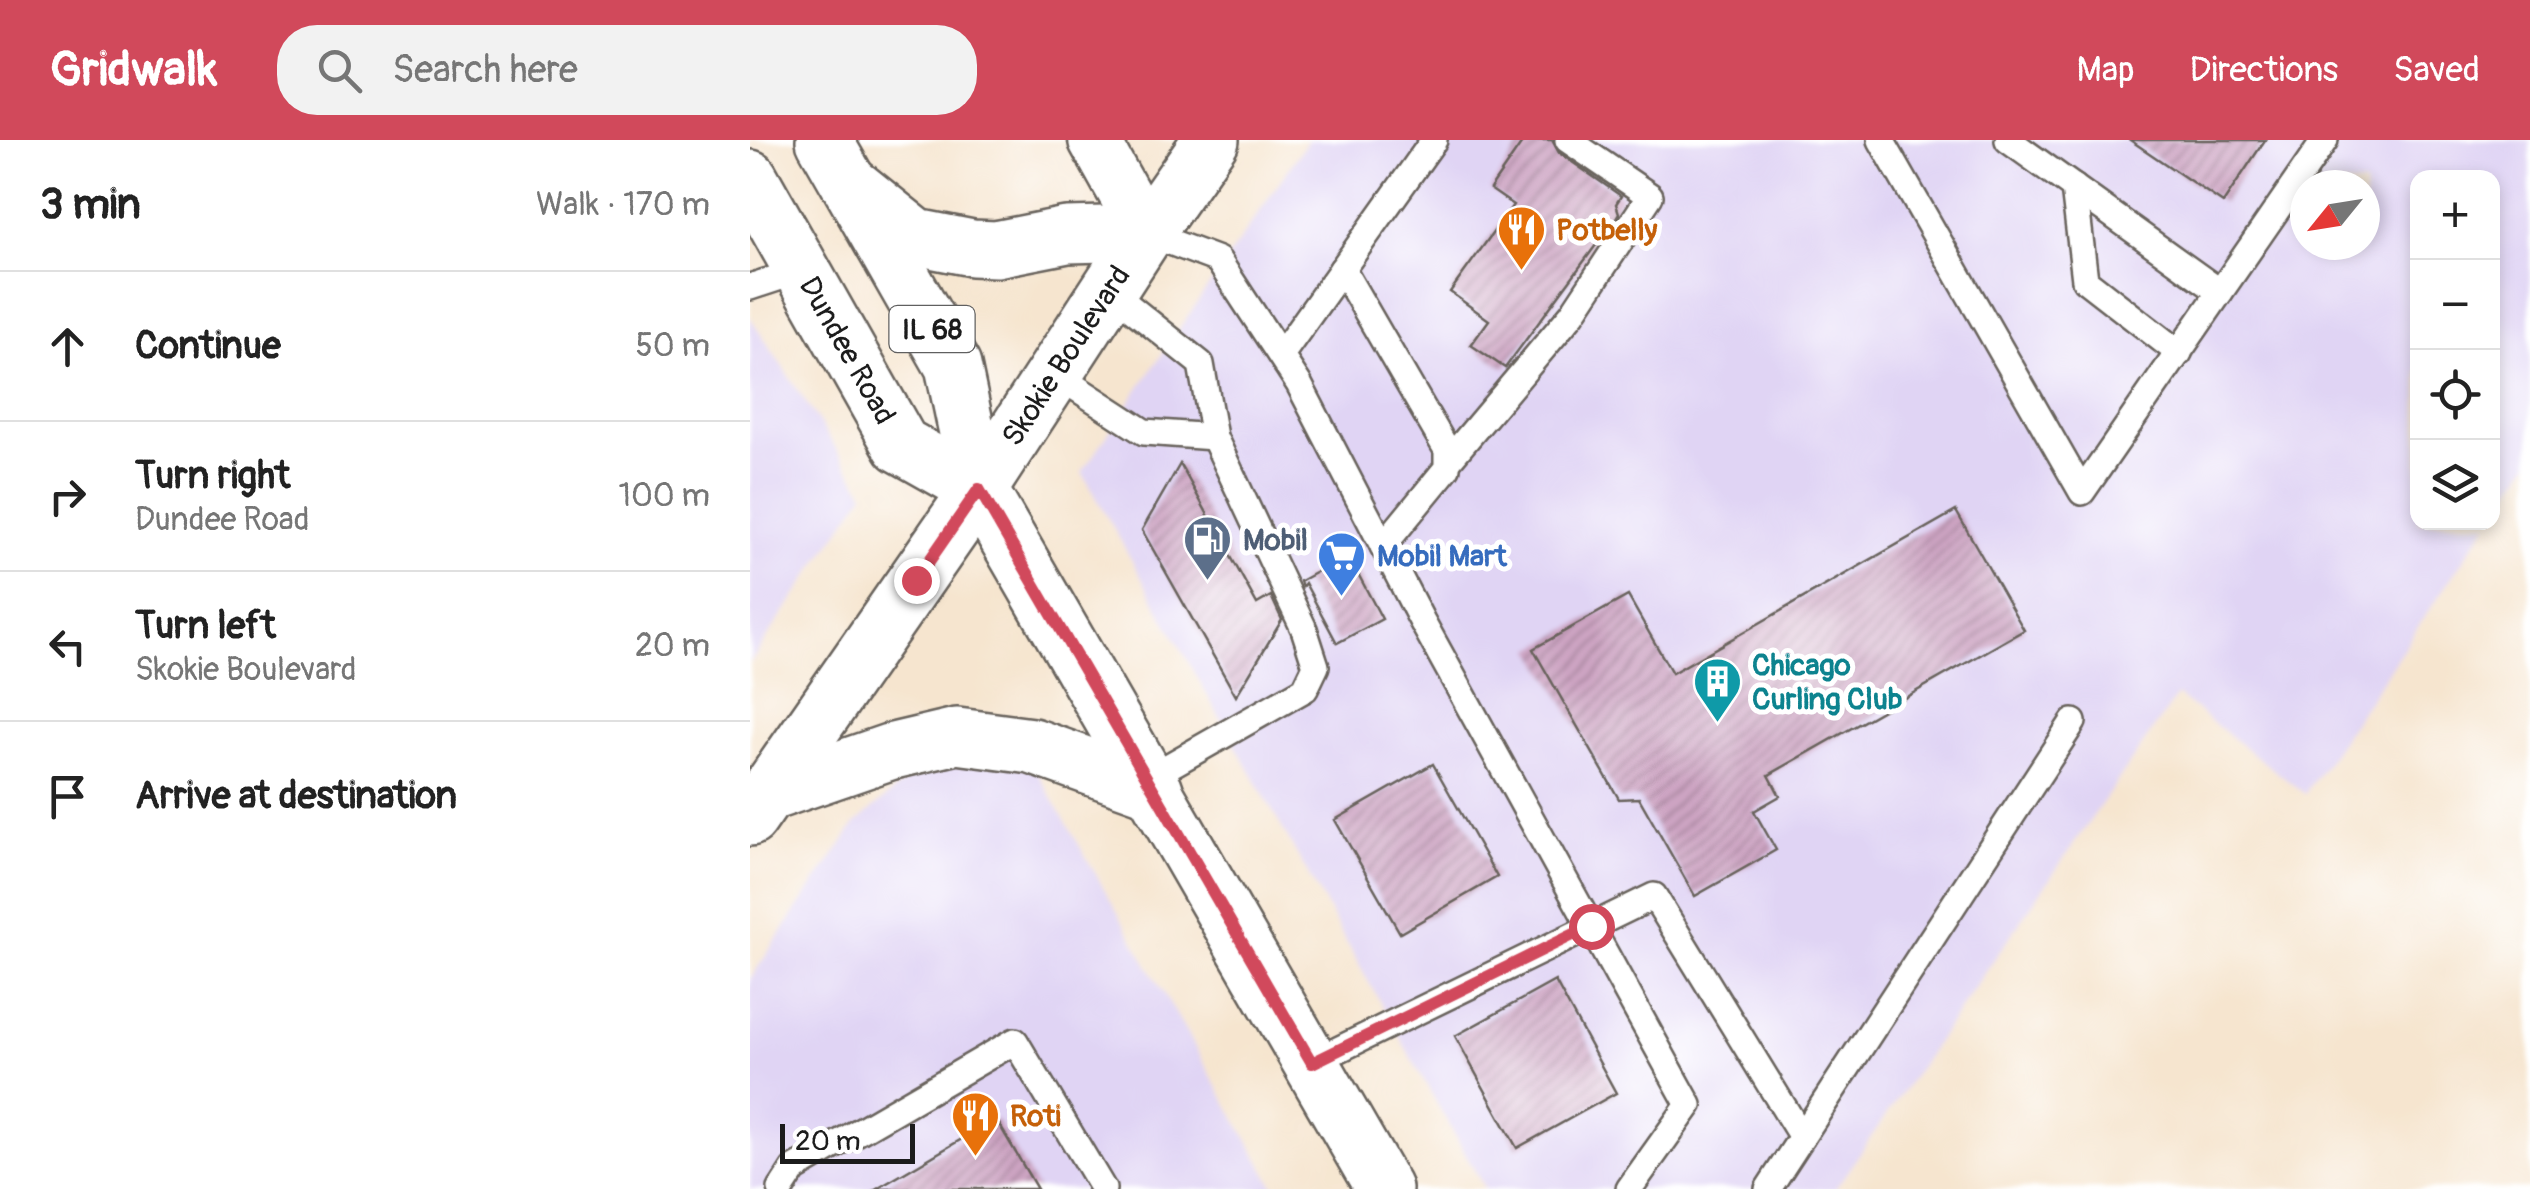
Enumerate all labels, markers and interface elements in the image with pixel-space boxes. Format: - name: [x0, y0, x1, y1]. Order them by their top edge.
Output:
- search box: [277, 25, 977, 115]
- text: Gridwalk: [50, 40, 217, 100]
- icon: search: [312, 43, 367, 98]
- text: Search here: [392, 46, 578, 94]
- text: Map: [2077, 48, 2135, 92]
- text: Directions: [2190, 48, 2338, 92]
- text: Saved: [2393, 48, 2480, 92]
- north arrow: [2290, 170, 2380, 260]
- map controls: [2410, 170, 2500, 530]
- button: +: [2410, 170, 2500, 260]
- text: 3 min: [40, 179, 141, 231]
- text: Walk · 170 m: [536, 185, 710, 225]
- restaurant icon: Potbelly: [1495, 204, 1547, 272]
- place label: Potbelly: [1556, 212, 1658, 249]
- street label: Skokie Boulevard: [994, 259, 1139, 453]
- button: −: [2410, 260, 2500, 350]
- street label: Dundee Road: [791, 270, 903, 431]
- road number: IL 68: [890, 306, 974, 352]
- icon: ahead: [40, 319, 95, 374]
- text: Continue: [135, 322, 281, 370]
- text: 50 m: [635, 326, 710, 366]
- button: locate: [2410, 350, 2500, 440]
- button: layers: [2410, 440, 2500, 530]
- text: Turn right: [135, 452, 290, 500]
- icon: right: [40, 469, 95, 524]
- text: 100 m: [618, 476, 710, 516]
- text: Dundee Road: [135, 500, 309, 540]
- fuel station icon: Mobil: [1182, 514, 1234, 582]
- place label: Mobil: [1243, 522, 1308, 559]
- supermarket icon: Mobil Mart: [1316, 530, 1368, 598]
- place label: Mobil Mart: [1377, 538, 1508, 575]
- route end: [894, 558, 940, 604]
- text: Turn left: [135, 602, 276, 650]
- icon: left: [40, 619, 95, 674]
- text: 20 m: [635, 626, 710, 666]
- place label: Chicago Curling Club: [1752, 647, 1903, 718]
- text: Skokie Boulevard: [135, 650, 356, 690]
- building icon: Chicago Curling Club: [1691, 656, 1743, 724]
- icon: arrive: [40, 769, 95, 824]
- text: Arrive at destination: [135, 772, 457, 820]
- route start: [1569, 904, 1615, 950]
- restaurant icon: Roti: [949, 1090, 1001, 1158]
- place label: Roti: [1010, 1098, 1061, 1135]
- scale bar: [780, 1119, 915, 1164]
- text: 20 m: [795, 1124, 861, 1159]

